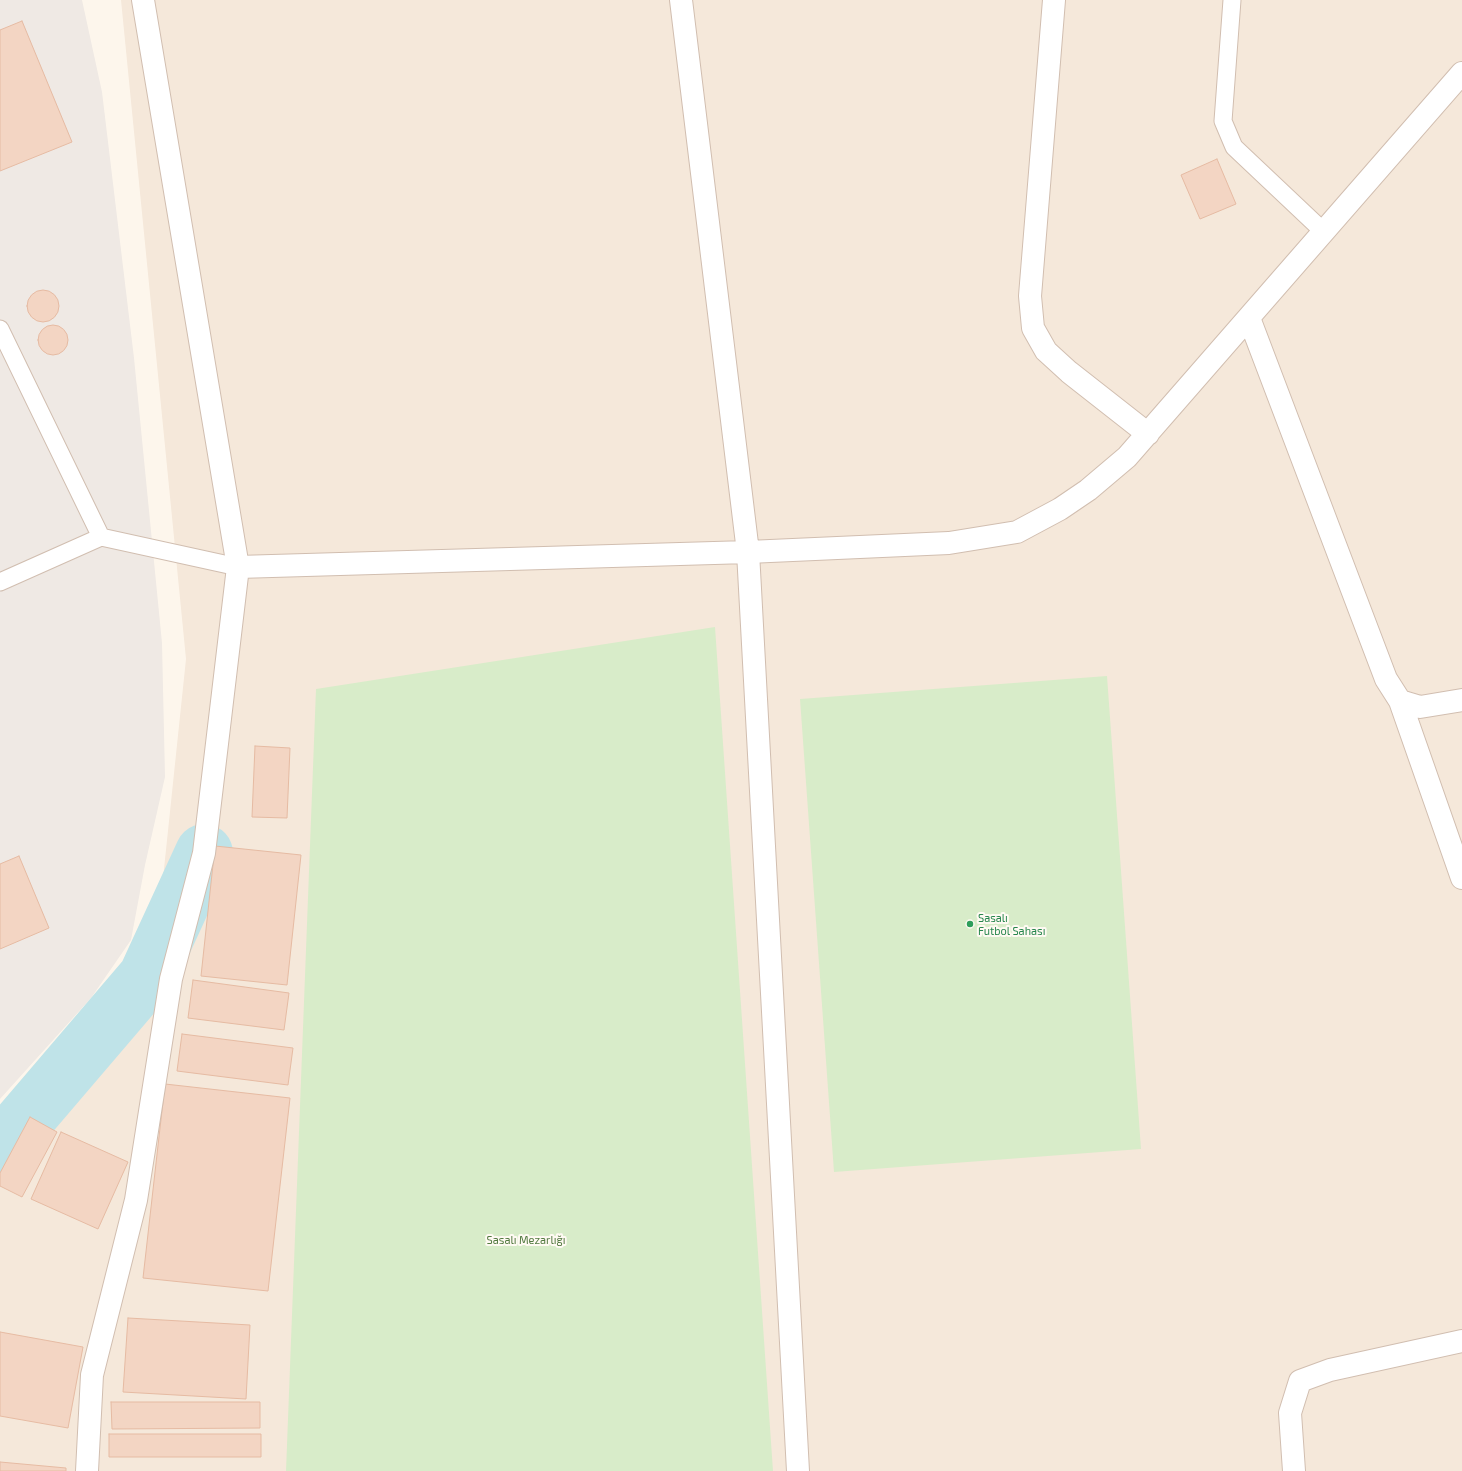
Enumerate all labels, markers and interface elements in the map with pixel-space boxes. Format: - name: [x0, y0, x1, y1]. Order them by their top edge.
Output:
- place label: Sasalı Futbol Sahası: [978, 911, 1045, 937]
- marker: Sasalı Futbol Sahası: [965, 919, 975, 929]
- park label: Sasalı Mezarlığı: [487, 1233, 565, 1247]

